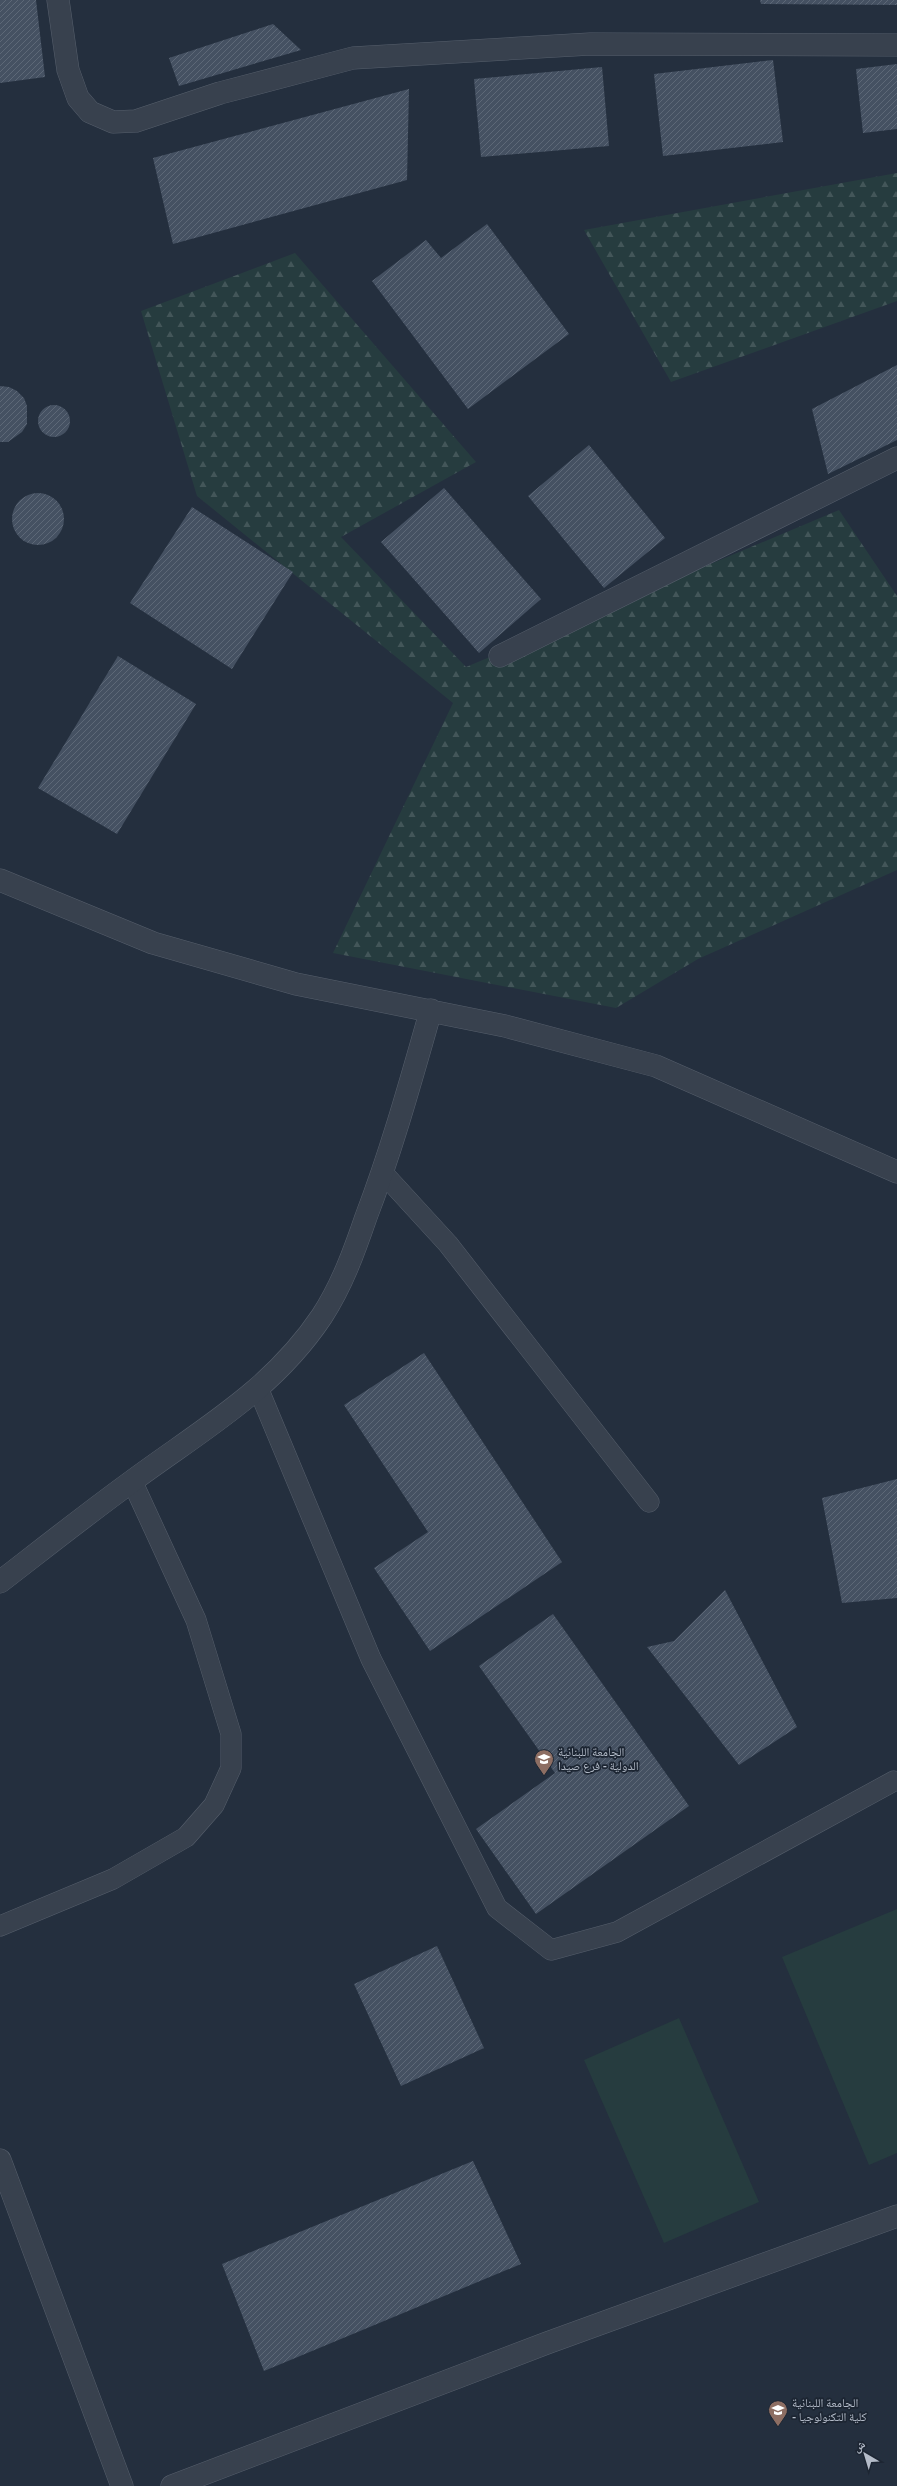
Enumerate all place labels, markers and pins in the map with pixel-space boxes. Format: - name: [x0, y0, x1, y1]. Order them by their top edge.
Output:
- place label: الجامعة اللبنانية الدولية - فرع صيدا: [558, 1745, 639, 1774]
- school or university icon: الجامعة اللبنانية الدولية - فرع صيدا: [533, 1748, 555, 1776]
- place label: الجامعة اللبنانية - كلية التكنولوجيا: [792, 2396, 867, 2425]
- school or university icon: الجامعة اللبنانية - كلية التكنولوجيا: [767, 2399, 789, 2427]

